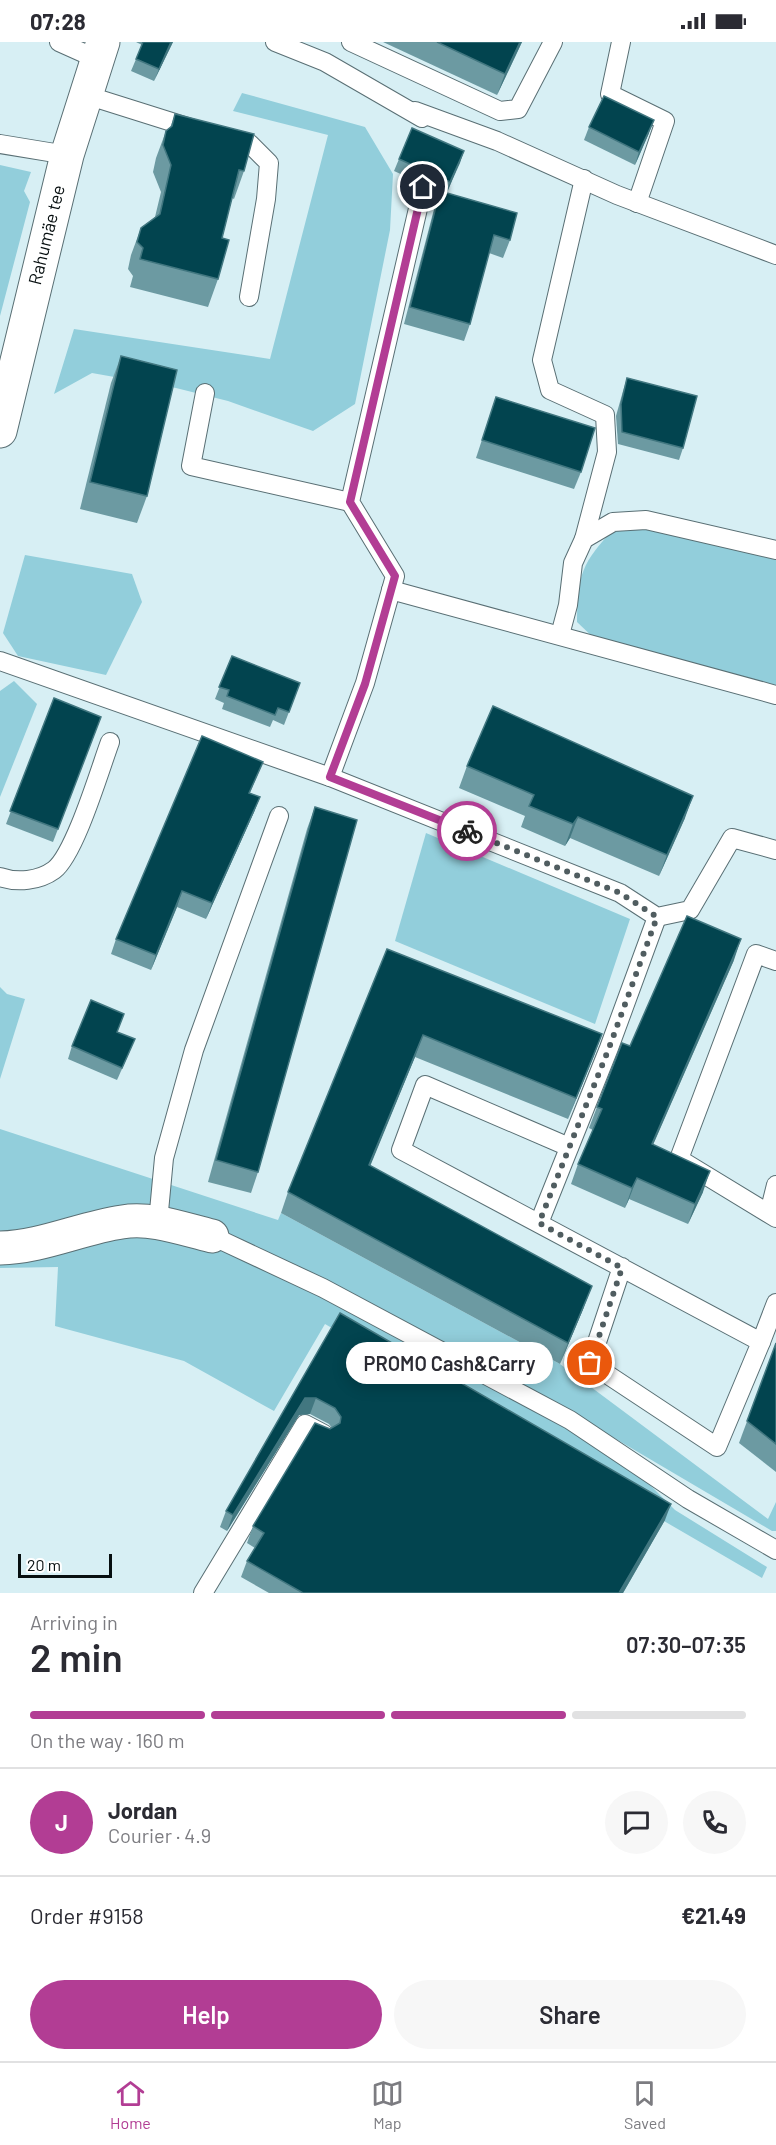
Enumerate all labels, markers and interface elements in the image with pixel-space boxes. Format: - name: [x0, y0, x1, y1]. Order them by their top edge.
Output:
- text: 07:28: [30, 8, 86, 34]
- pin: [397, 161, 448, 212]
- icon: home: [406, 170, 439, 203]
- street label: Rahumäe tee: [23, 183, 69, 287]
- courier: [437, 801, 497, 861]
- icon: bike: [451, 815, 484, 848]
- pin: [564, 1337, 615, 1388]
- callout: PROMO Cash&Carry: [347, 1342, 554, 1384]
- icon: bag: [573, 1346, 606, 1379]
- text: PROMO Cash&Carry: [364, 1351, 536, 1375]
- scale bar: [18, 1551, 112, 1578]
- text: 20 m: [27, 1555, 61, 1574]
- text: Arriving in: [30, 1610, 118, 1634]
- text: 07:30–07:35: [626, 1631, 746, 1657]
- text: 2 min: [30, 1633, 123, 1680]
- text: On the way · 160 m: [30, 1728, 185, 1752]
- button: chat: [605, 1791, 668, 1854]
- button: phone: [683, 1791, 746, 1854]
- text: Jordan: [108, 1797, 177, 1823]
- text: J: [55, 1809, 68, 1835]
- text: Courier · 4.9: [108, 1823, 211, 1847]
- text: Order #9158: [30, 1902, 144, 1928]
- text: €21.49: [681, 1902, 746, 1928]
- button: Help: [30, 1980, 382, 2049]
- button: Share: [394, 1980, 746, 2049]
- tab: Home: [110, 2077, 151, 2132]
- tab: Map: [371, 2077, 404, 2132]
- tab: Saved: [624, 2077, 666, 2132]

